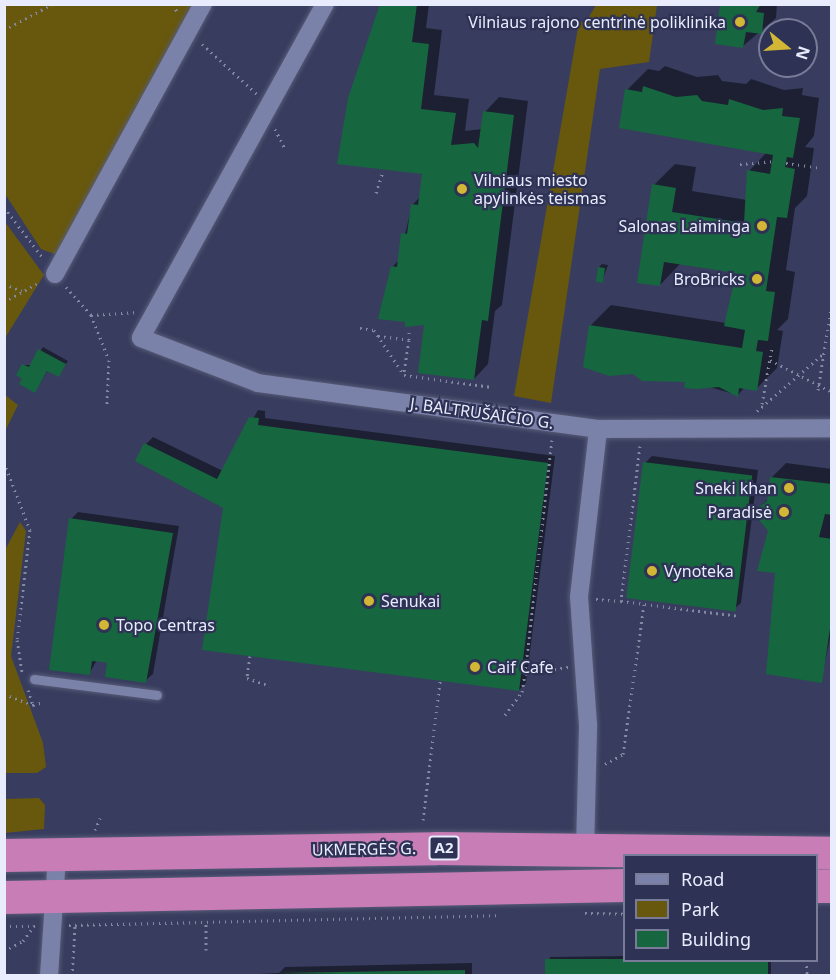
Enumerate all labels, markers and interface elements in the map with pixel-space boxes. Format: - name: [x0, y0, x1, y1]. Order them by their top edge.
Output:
- place label: Vilniaus rajono centrinė poliklinika: [468, 12, 726, 32]
- marker: Vilniaus rajono centrinė poliklinika: [731, 13, 749, 31]
- north arrow: [758, 18, 818, 78]
- text: N: [791, 43, 816, 63]
- place label: Vilniaus miesto apylinkės teismas: [474, 170, 606, 208]
- marker: Vilniaus miesto apylinkės teismas: [455, 182, 469, 196]
- place label: Salonas Laiminga: [618, 216, 750, 236]
- marker: Salonas Laiminga: [755, 219, 769, 233]
- place label: BroBricks: [674, 269, 745, 289]
- marker: BroBricks: [750, 272, 764, 286]
- street label: J. BALTRUŠAIČIO G.: [409, 393, 555, 433]
- place label: Sneki khan: [695, 478, 777, 498]
- marker: Sneki khan: [782, 481, 796, 495]
- place label: Paradisė: [707, 502, 772, 522]
- marker: Paradisė: [777, 505, 791, 519]
- place label: Vynoteka: [664, 561, 734, 581]
- marker: Vynoteka: [645, 564, 659, 578]
- place label: Senukai: [381, 591, 440, 611]
- marker: Senukai: [362, 594, 376, 608]
- place label: Topo Centras: [116, 615, 215, 635]
- marker: Topo Centras: [97, 618, 111, 632]
- place label: Caif Cafe: [487, 657, 553, 677]
- marker: Caif Cafe: [468, 660, 482, 674]
- road number: A2: [428, 836, 460, 860]
- street label: UKMERGĖS G.: [312, 838, 416, 860]
- legend: [623, 854, 818, 962]
- text: Road: [681, 867, 724, 891]
- text: Park: [681, 897, 719, 921]
- text: Building: [681, 927, 751, 951]

